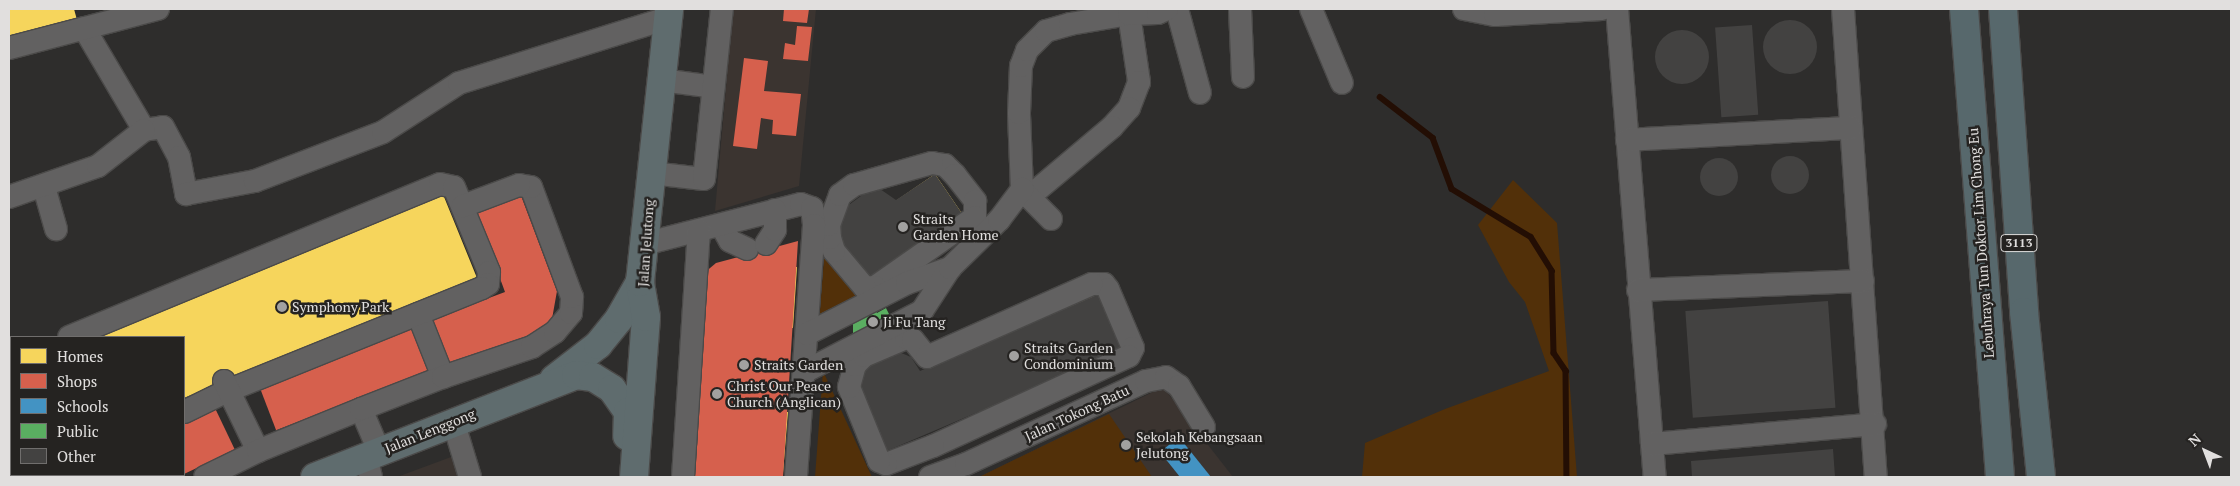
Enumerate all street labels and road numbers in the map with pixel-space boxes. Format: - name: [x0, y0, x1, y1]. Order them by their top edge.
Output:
- street label: Lebuhraya Tun Doktor Lim Chong Eu: [1965, 127, 1997, 359]
- street label: Jalan Jelutong: [635, 199, 657, 287]
- road number: 3113: [2000, 234, 2038, 252]
- street label: Jalan Tokong Batu: [1022, 381, 1132, 445]
- street label: Jalan Lenggong: [382, 405, 478, 457]

